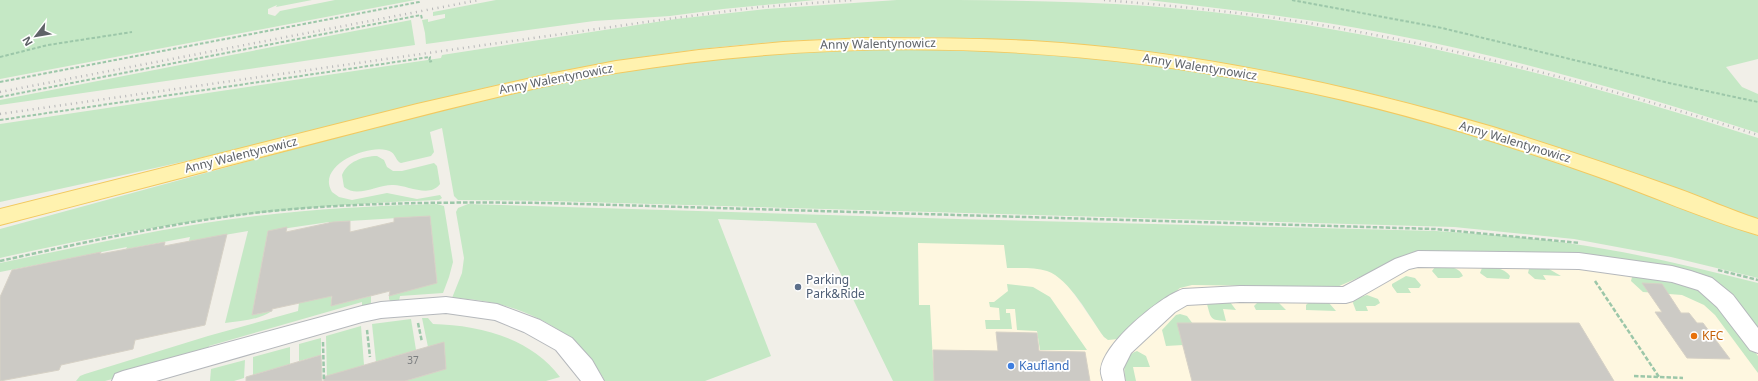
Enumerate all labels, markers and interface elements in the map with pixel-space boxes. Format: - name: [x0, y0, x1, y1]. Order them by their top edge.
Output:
- north arrow: [16, 16, 56, 56]
- text: N: [18, 34, 36, 49]
- street label: Anny Walentynowicz: [820, 34, 936, 53]
- street label: Anny Walentynowicz: [1142, 49, 1259, 84]
- street label: Anny Walentynowicz: [498, 59, 615, 98]
- street label: Anny Walentynowicz: [1457, 117, 1573, 167]
- street label: Anny Walentynowicz: [183, 132, 299, 177]
- place label: Parking Park&Ride: [806, 271, 865, 302]
- marker: Parking Park&Ride: [793, 282, 803, 292]
- place label: KFC: [1702, 327, 1724, 344]
- marker: KFC: [1689, 331, 1699, 341]
- house number: 37: [407, 353, 419, 367]
- place label: Kaufland: [1019, 357, 1069, 374]
- marker: Kaufland: [1006, 361, 1016, 371]

